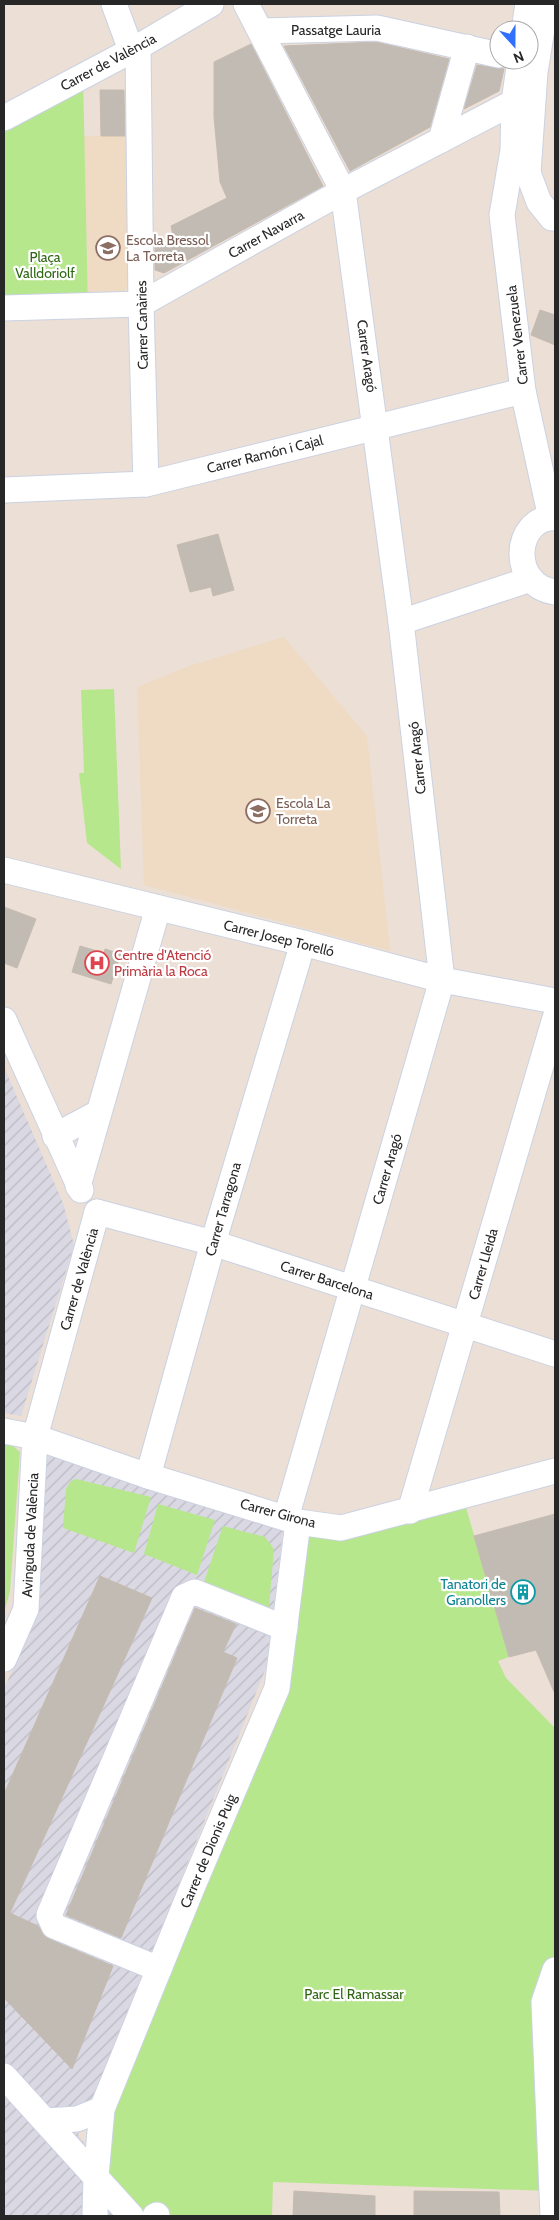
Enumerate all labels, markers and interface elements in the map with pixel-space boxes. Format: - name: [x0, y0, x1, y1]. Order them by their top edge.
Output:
- north arrow: [489, 20, 539, 70]
- street label: Passatge Lauria: [291, 21, 381, 39]
- street label: Carrer de València: [57, 29, 159, 95]
- text: N: [511, 47, 527, 67]
- street label: Carrer Navarra: [225, 206, 307, 262]
- place label: Escola Bressol La Torreta: [126, 231, 210, 265]
- school or university icon: Escola Bressol La Torreta: [95, 235, 121, 261]
- park label: Plaça Valldoriolf: [15, 248, 75, 282]
- street label: Carrer Canàries: [132, 280, 152, 370]
- street label: Carrer Venezuela: [502, 284, 532, 386]
- street label: Carrer Aragó: [353, 319, 381, 394]
- street label: Carrer Ramón i Cajal: [205, 431, 326, 477]
- street label: Carrer Aragó: [404, 720, 430, 795]
- place label: Escola La Torreta: [276, 794, 331, 828]
- school or university icon: Escola La Torreta: [245, 798, 271, 824]
- street label: Carrer Josep Torelló: [222, 916, 336, 961]
- place label: Centre d'Atenció Primària la Roca: [114, 946, 211, 980]
- hospital icon: Centre d'Atenció Primària la Roca: [84, 950, 110, 976]
- street label: Carrer Aragó: [368, 1131, 406, 1207]
- street label: Carrer Tarragona: [201, 1160, 245, 1258]
- street label: Carrer de València: [56, 1225, 102, 1332]
- street label: Carrer Lleida: [464, 1226, 502, 1302]
- street label: Carrer Barcelona: [278, 1256, 376, 1304]
- street label: Avinguda de València: [18, 1472, 42, 1598]
- street label: Carrer Girona: [238, 1494, 318, 1532]
- place label: Tanatori de Granollers: [440, 1575, 506, 1609]
- building icon: Tanatori de Granollers: [510, 1579, 536, 1605]
- street label: Carrer de Dionis Puig: [176, 1790, 241, 1911]
- park label: Parc El Ramassar: [304, 1985, 404, 2003]

